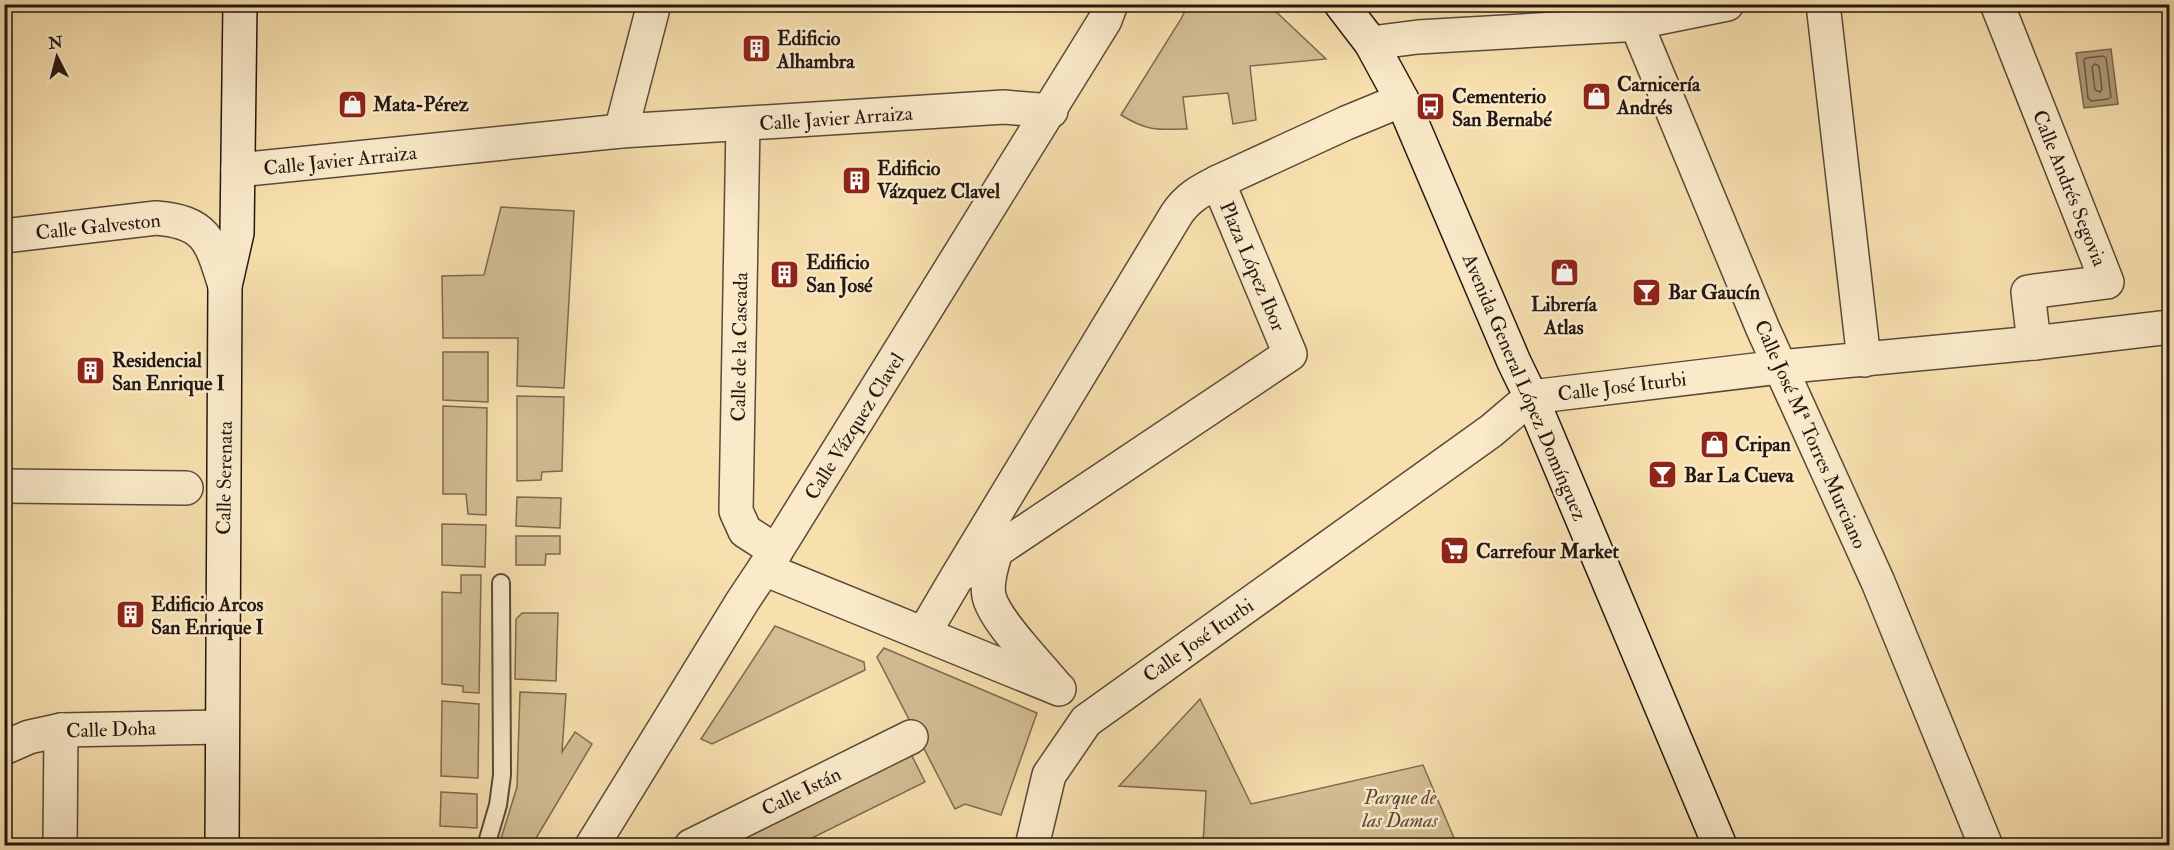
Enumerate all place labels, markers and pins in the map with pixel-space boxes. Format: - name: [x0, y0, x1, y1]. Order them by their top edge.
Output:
- place label: Edificio Alhambra: [776, 26, 855, 74]
- building icon: Edificio Alhambra: [740, 33, 772, 65]
- place label: Carnicería Andrés: [1616, 72, 1701, 120]
- shop icon: Carnicería Andrés: [1580, 80, 1612, 112]
- place label: Cementerio San Bernabé: [1452, 84, 1552, 132]
- shop icon: Mata-Pérez: [336, 88, 368, 120]
- bus stop icon: Cementerio San Bernabé: [1415, 91, 1447, 123]
- place label: Mata-Pérez: [372, 92, 469, 117]
- place label: Edificio Vázquez Clavel: [876, 156, 1001, 205]
- building icon: Edificio Vázquez Clavel: [840, 164, 872, 196]
- place label: Edificio San José: [806, 250, 873, 298]
- shop icon: Librería Atlas: [1548, 257, 1580, 289]
- building icon: Edificio San José: [769, 258, 801, 290]
- bar icon: Bar Gaucín: [1631, 276, 1663, 308]
- place label: Bar Gaucín: [1668, 280, 1761, 305]
- place label: Librería Atlas: [1531, 292, 1598, 340]
- place label: Residencial San Enrique I: [112, 348, 225, 397]
- building icon: Residencial San Enrique I: [75, 355, 107, 387]
- shop icon: Cripan: [1698, 428, 1730, 460]
- place label: Cripan: [1735, 432, 1791, 458]
- bar icon: Bar La Cueva: [1647, 459, 1679, 491]
- place label: Bar La Cueva: [1684, 463, 1795, 488]
- supermarket icon: Carrefour Market: [1439, 535, 1471, 567]
- place label: Carrefour Market: [1476, 539, 1619, 564]
- place label: Edificio Arcos San Enrique I: [151, 592, 264, 641]
- building icon: Edificio Arcos San Enrique I: [114, 599, 146, 631]

